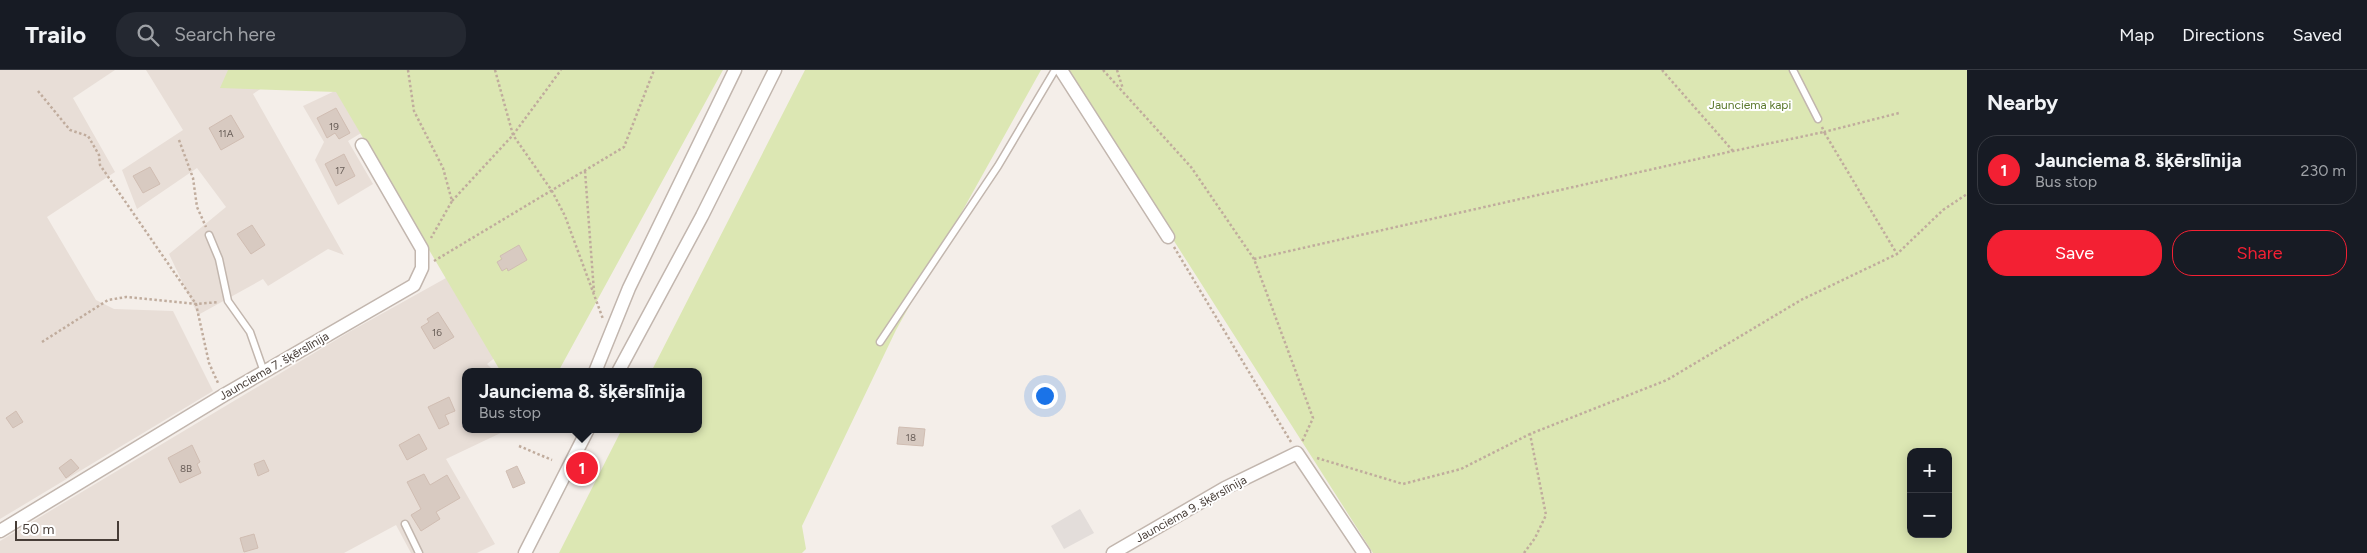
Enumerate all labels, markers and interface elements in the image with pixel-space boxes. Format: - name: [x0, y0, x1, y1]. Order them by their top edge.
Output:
- search box: [116, 12, 466, 57]
- text: Trailo: [25, 20, 86, 49]
- icon: search: [134, 21, 162, 49]
- text: Search here: [174, 23, 276, 46]
- text: Map: [2119, 24, 2154, 46]
- text: Directions: [2182, 24, 2264, 46]
- text: Saved: [2292, 24, 2342, 46]
- text: Nearby: [1987, 90, 2058, 115]
- park label: Jaunciema kapi: [1709, 98, 1791, 112]
- house number: 19: [329, 120, 339, 133]
- house number: 11A: [218, 127, 234, 140]
- text: Jaunciema 8. šķērslīnija: [2035, 149, 2242, 172]
- text: 1: [2001, 161, 2007, 180]
- text: 230 m: [2301, 161, 2346, 180]
- house number: 17: [335, 164, 345, 177]
- text: Bus stop: [2035, 172, 2097, 191]
- button: Save: [1987, 230, 2162, 276]
- button: Share: [2172, 230, 2347, 276]
- house number: 16: [432, 326, 442, 339]
- street label: Jaunciema 7. šķērslīnija: [217, 329, 331, 403]
- popup: [462, 368, 702, 433]
- text: Jaunciema 8. šķērslīnija: [479, 380, 685, 403]
- your location: [1032, 383, 1058, 409]
- text: Bus stop: [479, 403, 541, 422]
- house number: 18: [906, 431, 916, 444]
- map controls: [1907, 448, 1952, 538]
- button: +: [1907, 448, 1952, 493]
- pin: 1: [566, 449, 598, 487]
- house number: 8B: [180, 462, 192, 475]
- street label: Jaunciema 9. šķērslīnija: [1133, 473, 1249, 545]
- button: −: [1907, 493, 1952, 538]
- scale bar: [15, 518, 119, 541]
- text: 50 m: [22, 521, 54, 538]

